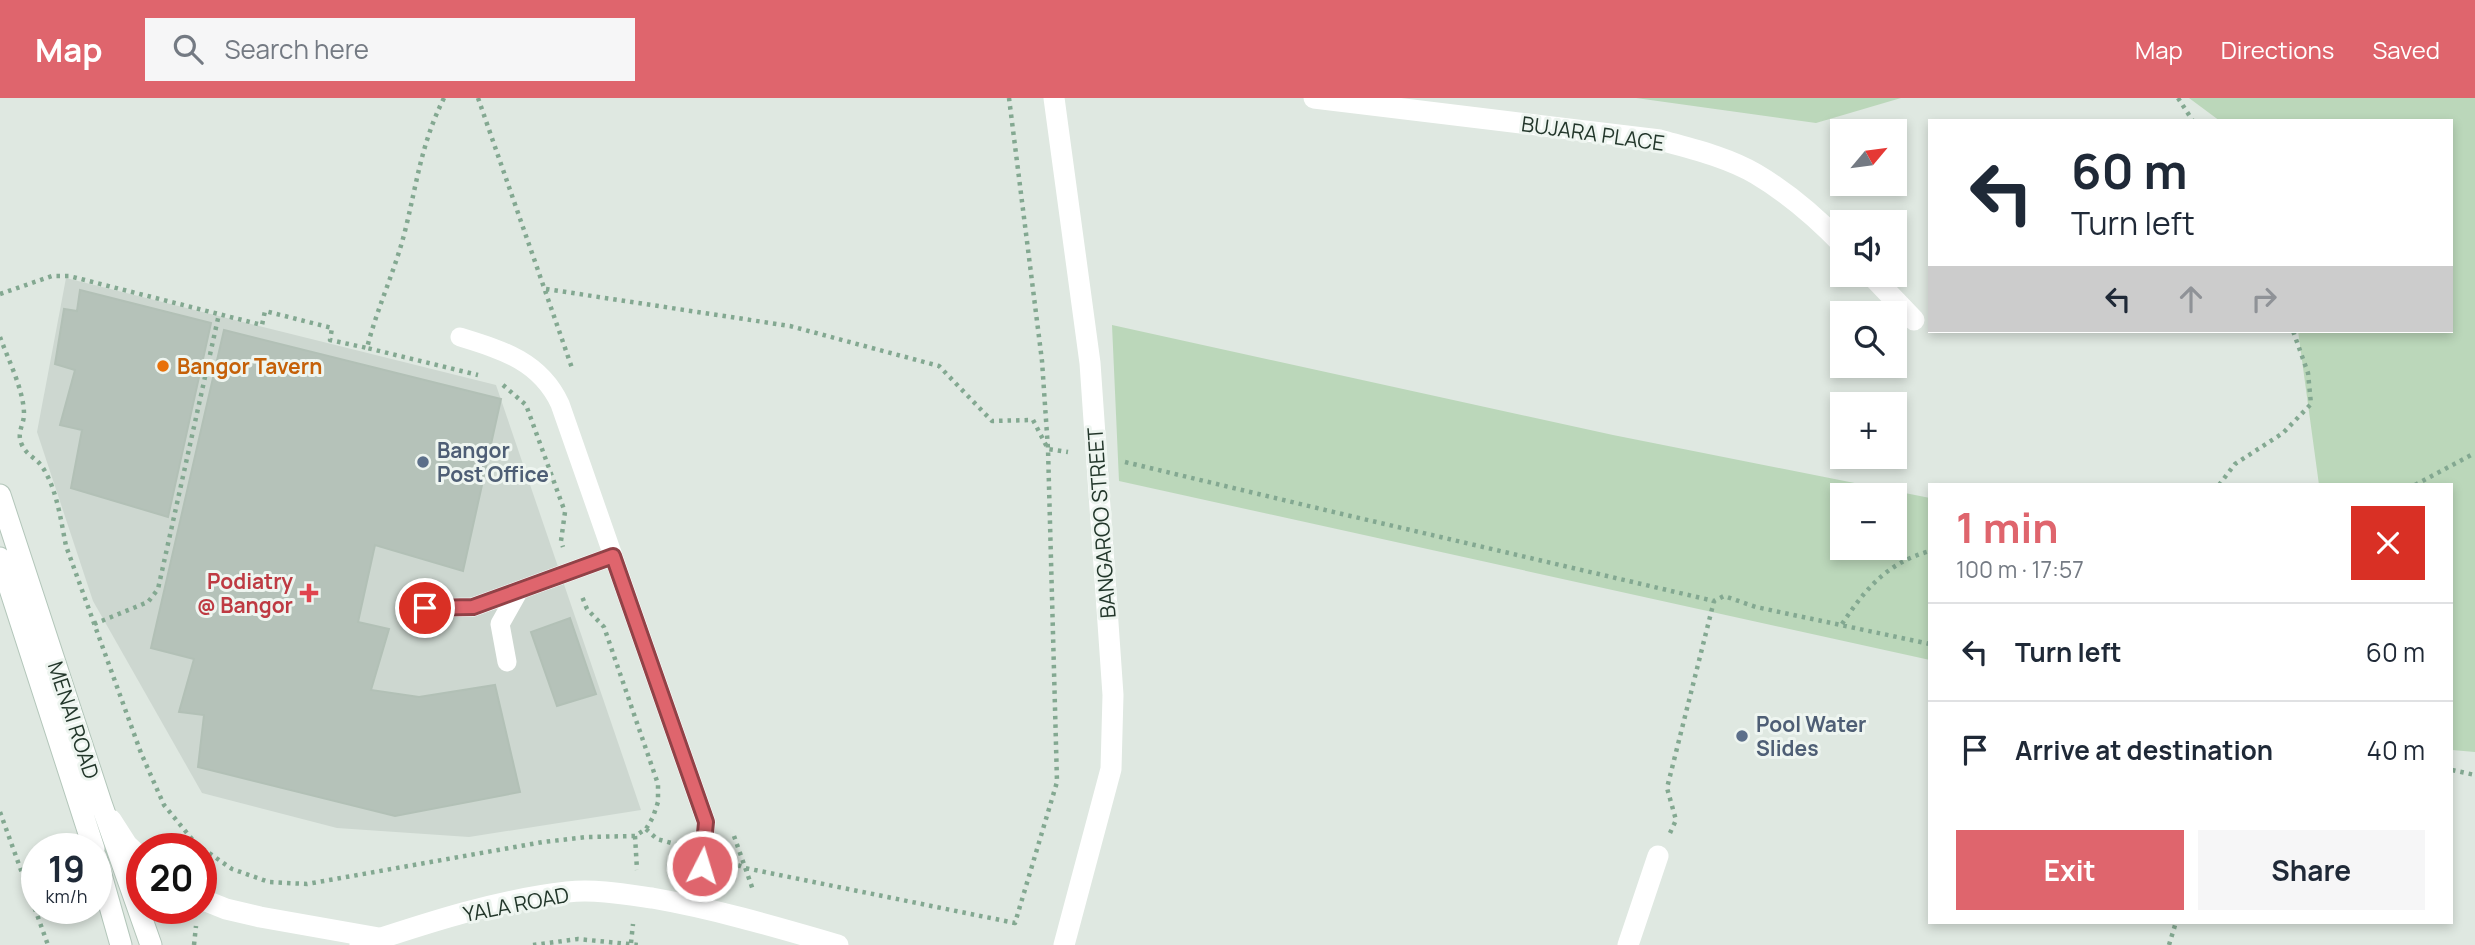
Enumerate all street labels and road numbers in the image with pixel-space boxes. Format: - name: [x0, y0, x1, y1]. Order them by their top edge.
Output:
- street label: BUJARA PLACE: [1520, 109, 1666, 157]
- street label: BANGAROO STREET: [1080, 426, 1122, 619]
- street label: MENAI ROAD: [42, 658, 106, 782]
- street label: YALA ROAD: [461, 880, 571, 928]

